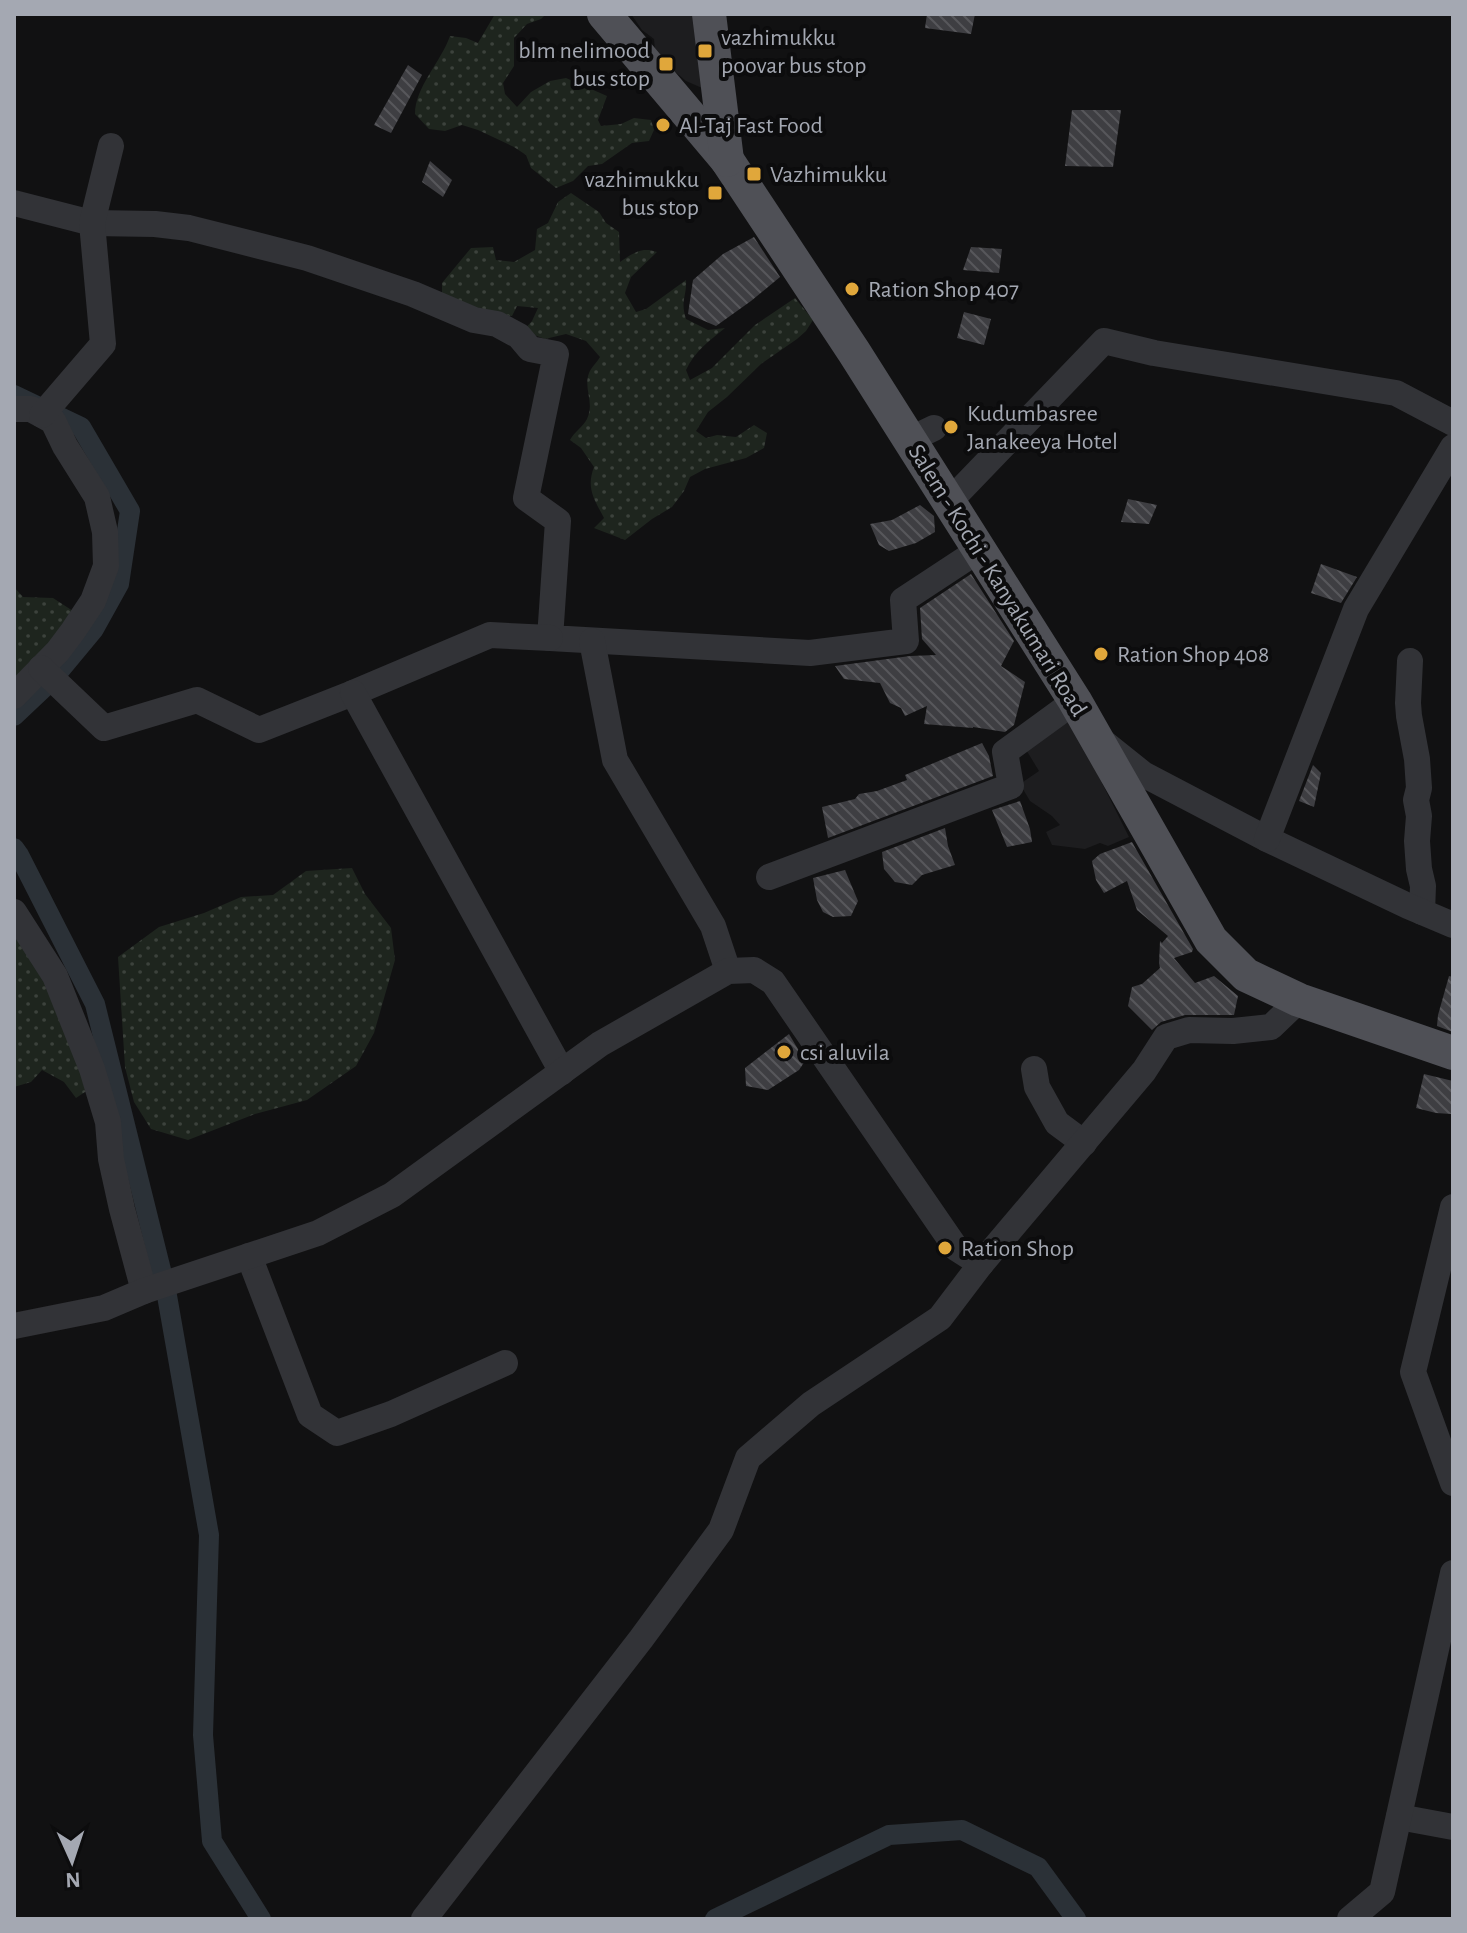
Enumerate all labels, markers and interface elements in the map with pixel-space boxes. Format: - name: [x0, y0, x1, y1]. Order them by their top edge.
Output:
- place label: vazhimukku poovar bus stop: [721, 26, 866, 78]
- place label: blm nelimood bus stop: [518, 39, 650, 91]
- marker: vazhimukku poovar bus stop: [696, 42, 714, 60]
- marker: blm nelimood bus stop: [657, 55, 675, 73]
- place label: Al-Taj Fast Food: [679, 114, 823, 138]
- marker: Al-Taj Fast Food: [654, 116, 672, 134]
- place label: Vazhimukku: [770, 163, 887, 187]
- marker: Vazhimukku: [745, 165, 763, 183]
- place label: vazhimukku bus stop: [584, 168, 699, 220]
- marker: vazhimukku bus stop: [706, 184, 724, 202]
- place label: Ration Shop 407: [868, 278, 1019, 302]
- marker: Ration Shop 407: [843, 280, 861, 298]
- place label: Kudumbasree Janakeeya Hotel: [967, 402, 1118, 454]
- marker: Kudumbasree Janakeeya Hotel: [942, 418, 960, 436]
- street label: Salem - Kochi - Kanyakumari Road: [903, 440, 1091, 721]
- place label: Ration Shop 408: [1117, 643, 1269, 667]
- marker: Ration Shop 408: [1092, 645, 1110, 663]
- place label: csi aluvila: [800, 1041, 890, 1065]
- marker: csi aluvila: [775, 1043, 793, 1061]
- place label: Ration Shop: [961, 1237, 1074, 1261]
- marker: Ration Shop: [936, 1239, 954, 1257]
- north arrow: [32, 1821, 112, 1901]
- text: N: [65, 1869, 81, 1891]

